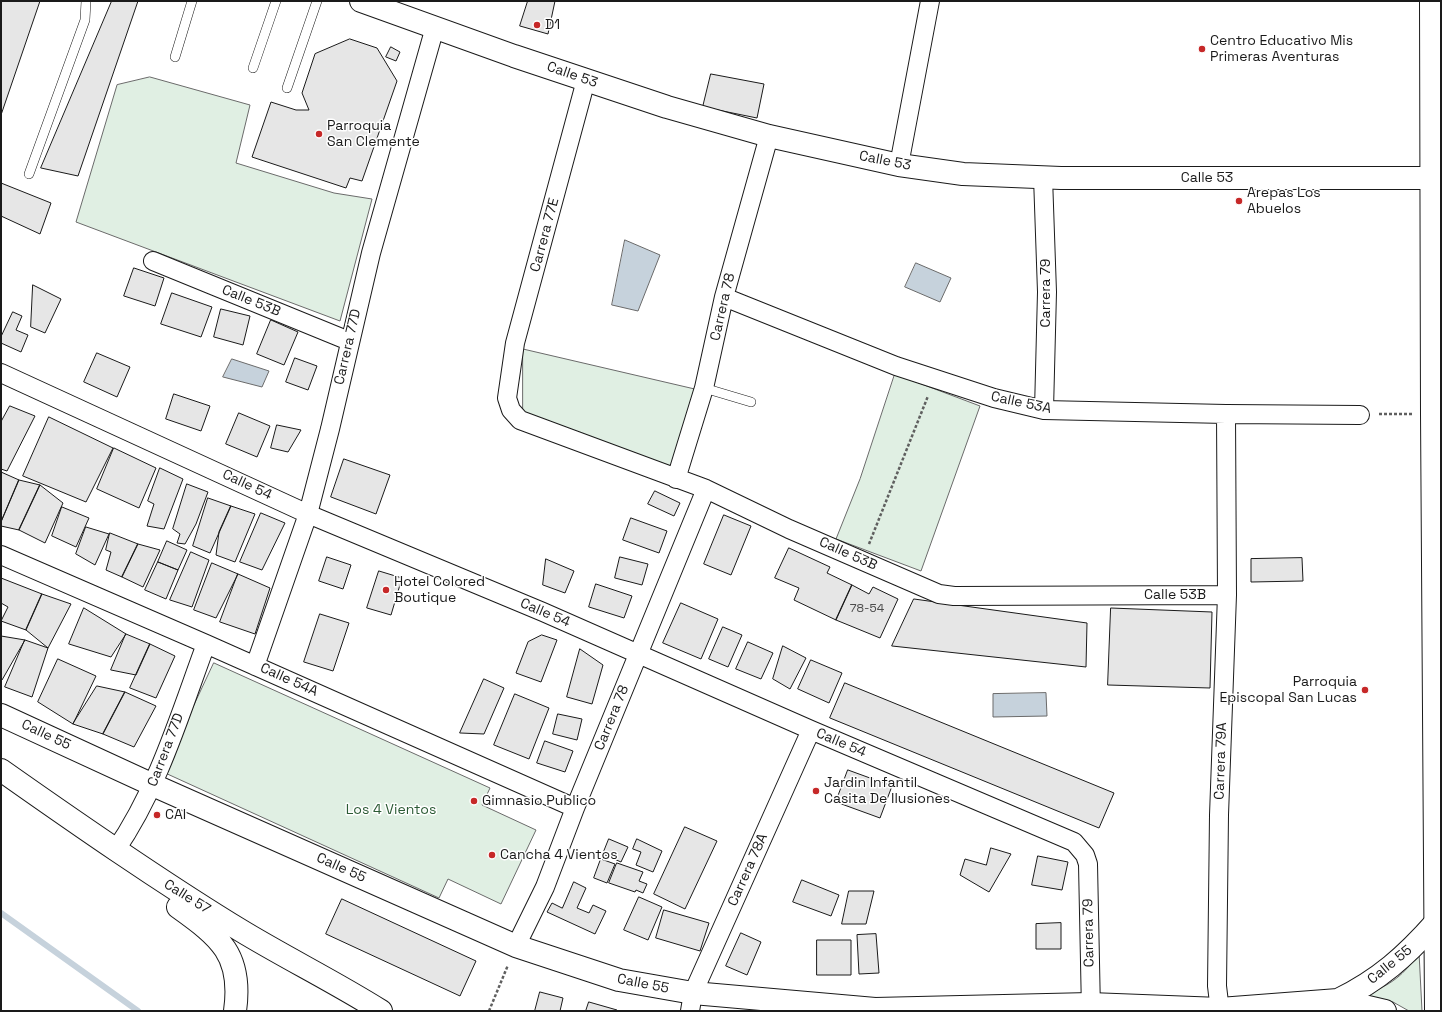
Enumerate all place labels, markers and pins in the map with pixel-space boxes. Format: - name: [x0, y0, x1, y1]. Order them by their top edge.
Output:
- place label: D1: [545, 17, 560, 33]
- marker: D1: [532, 20, 542, 30]
- place label: Centro Educativo Mis Primeras Aventuras: [1210, 33, 1353, 66]
- marker: Centro Educativo Mis Primeras Aventuras: [1197, 44, 1207, 54]
- place label: Parroquia San Clemente: [327, 118, 420, 150]
- marker: Parroquia San Clemente: [314, 129, 324, 139]
- place label: Arepas Los Abuelos: [1247, 185, 1321, 218]
- marker: Arepas Los Abuelos: [1234, 196, 1244, 206]
- place label: Hotel Colored Boutique: [394, 574, 485, 606]
- marker: Hotel Colored Boutique: [381, 585, 391, 595]
- place label: Parroquia Episcopal San Lucas: [1219, 674, 1357, 706]
- marker: Parroquia Episcopal San Lucas: [1360, 685, 1370, 695]
- place label: Jardin Infantil Casita De Ilusiones: [824, 775, 950, 808]
- marker: Jardin Infantil Casita De Ilusiones: [811, 786, 821, 796]
- place label: Gimnasio Publico: [482, 793, 596, 809]
- marker: Gimnasio Publico: [469, 796, 479, 806]
- place label: CAI: [165, 807, 186, 823]
- marker: CAI: [152, 810, 162, 820]
- place label: Cancha 4 Vientos: [500, 847, 618, 863]
- marker: Cancha 4 Vientos: [487, 850, 497, 860]

